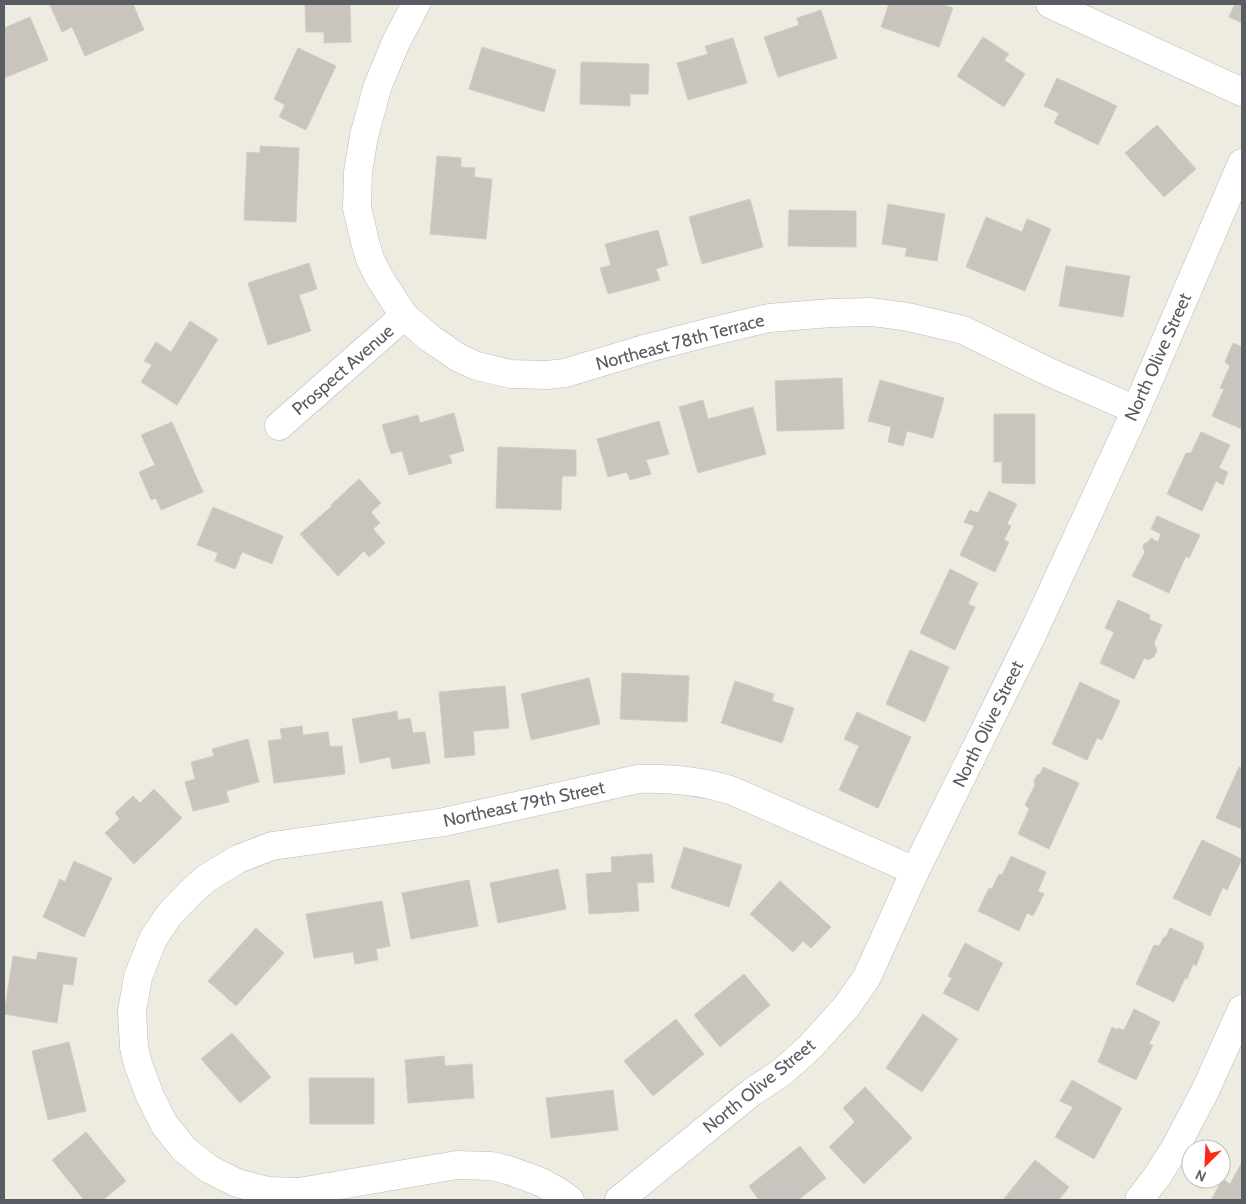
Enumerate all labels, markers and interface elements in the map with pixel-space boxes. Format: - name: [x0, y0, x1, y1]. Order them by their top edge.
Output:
- street label: North Olive Street: [1120, 290, 1196, 424]
- street label: Northeast 78th Terrace: [593, 309, 767, 375]
- street label: Prospect Avenue: [288, 320, 398, 420]
- street label: North Olive Street: [948, 657, 1028, 791]
- street label: Northeast 79th Street: [441, 776, 607, 832]
- street label: North Olive Street: [698, 1034, 820, 1138]
- north arrow: [1181, 1139, 1231, 1189]
- text: N: [1193, 1166, 1209, 1186]

